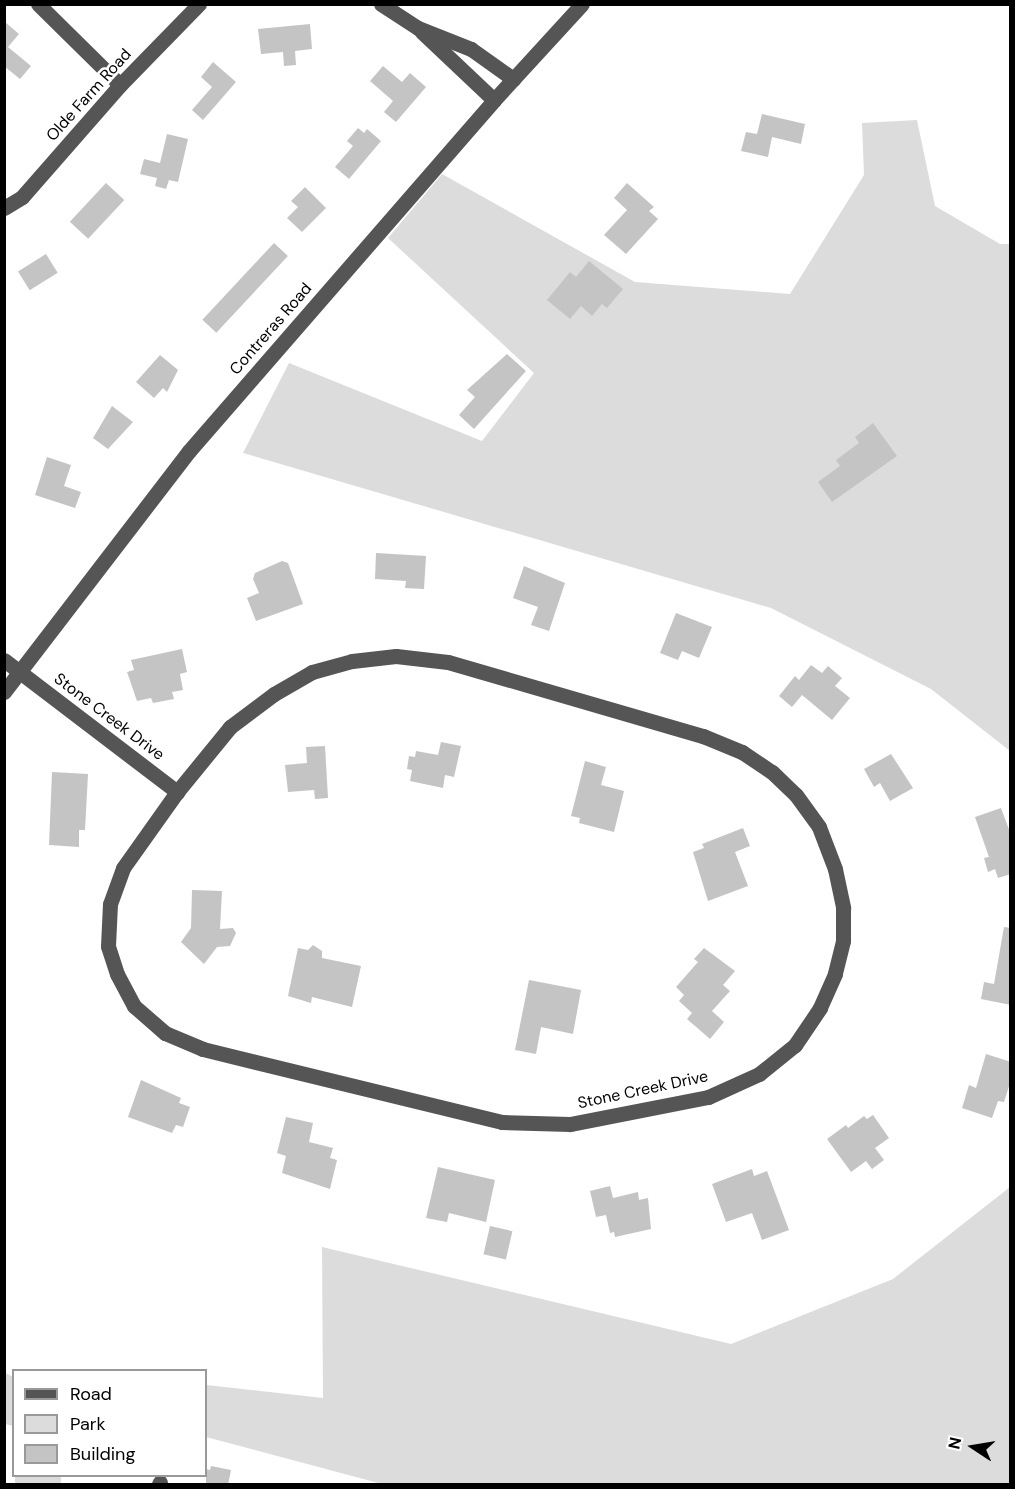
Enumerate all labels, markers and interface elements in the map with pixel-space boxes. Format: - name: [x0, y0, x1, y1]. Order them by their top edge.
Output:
- street label: Olde Farm Road: [42, 45, 136, 145]
- street label: Contreras Road: [226, 279, 316, 379]
- street label: Stone Creek Drive: [50, 669, 168, 765]
- street label: Stone Creek Drive: [576, 1067, 710, 1113]
- legend: [12, 1369, 207, 1477]
- text: Road: [70, 1382, 112, 1406]
- text: Park: [70, 1412, 106, 1436]
- north arrow: [943, 1417, 1003, 1477]
- text: N: [943, 1435, 966, 1451]
- text: Building: [70, 1442, 135, 1466]

